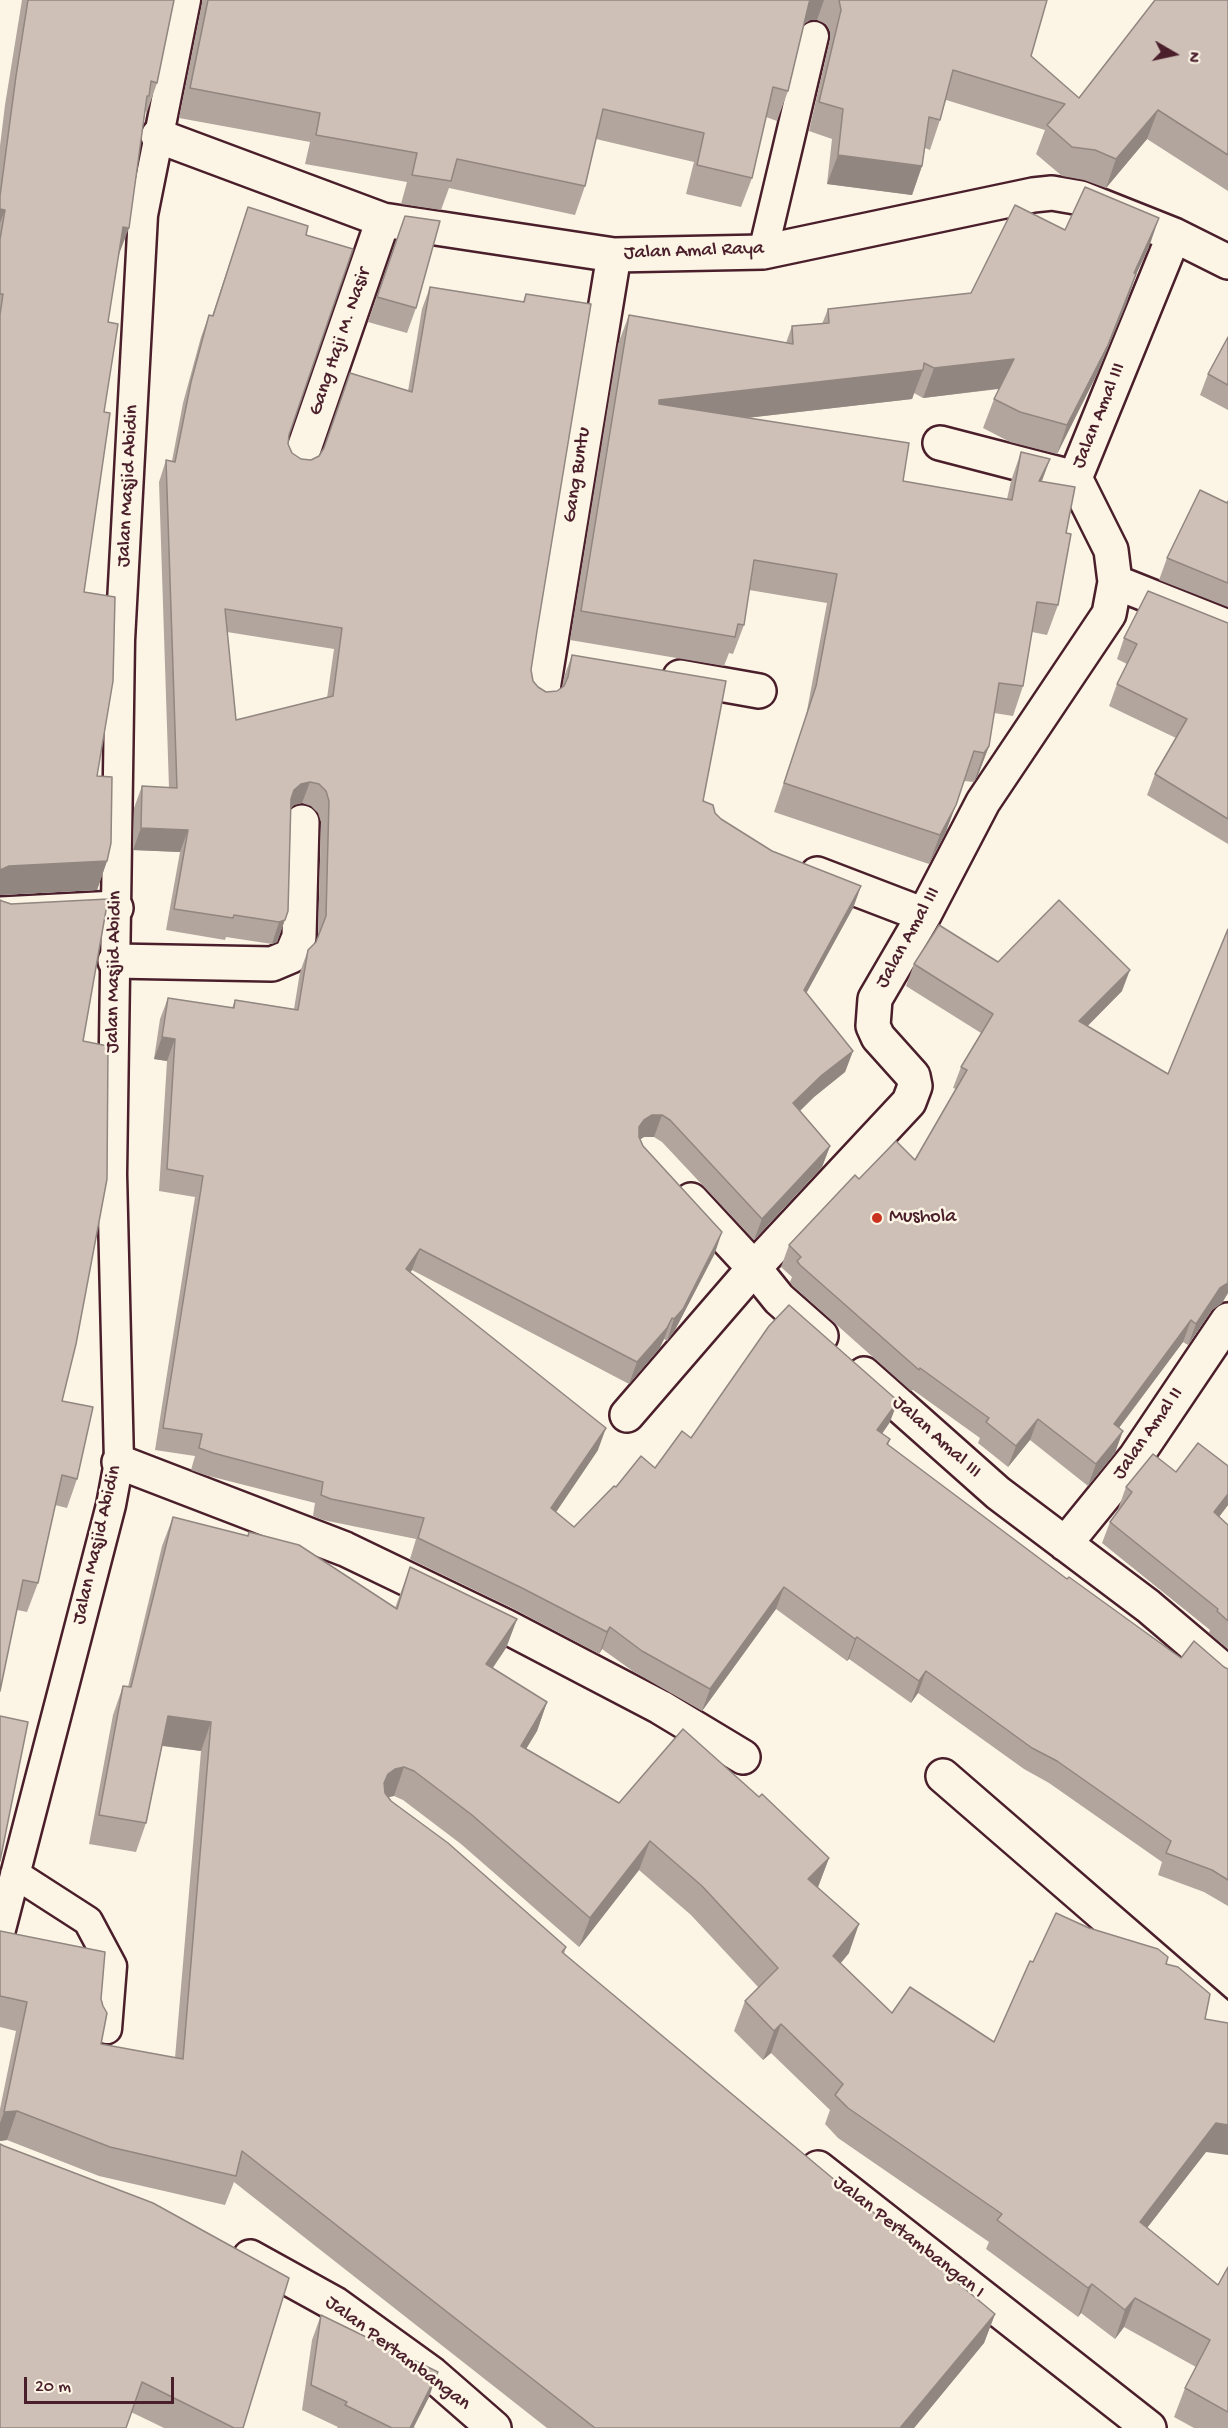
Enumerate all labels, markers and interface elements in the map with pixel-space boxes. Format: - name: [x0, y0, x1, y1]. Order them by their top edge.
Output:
- north arrow: [1144, 24, 1204, 84]
- text: N: [1182, 50, 1202, 64]
- street label: Jalan Amal Raya: [624, 238, 764, 266]
- street label: Gang Haji M. Nasir: [304, 265, 378, 419]
- street label: Jalan Amal III: [1068, 360, 1132, 472]
- street label: Jalan Masjid Abidin: [113, 404, 145, 568]
- street label: Gang Buntu: [559, 426, 597, 524]
- street label: Jalan Amal III: [871, 883, 947, 993]
- street label: Jalan Masjid Abidin: [102, 890, 128, 1054]
- place label: Mushola: [889, 1206, 956, 1230]
- marker: Mushola: [870, 1211, 884, 1225]
- street label: Jalan Amal II: [1108, 1383, 1190, 1485]
- street label: Jalan Amal III: [886, 1392, 986, 1484]
- street label: Jalan Masjid Abidin: [68, 1463, 128, 1627]
- street label: Jalan Pertambangan I: [827, 2171, 989, 2305]
- street label: Jalan Pertambangan: [319, 2291, 475, 2417]
- scale bar: [27, 2365, 177, 2403]
- text: 20 m: [35, 2377, 71, 2398]

